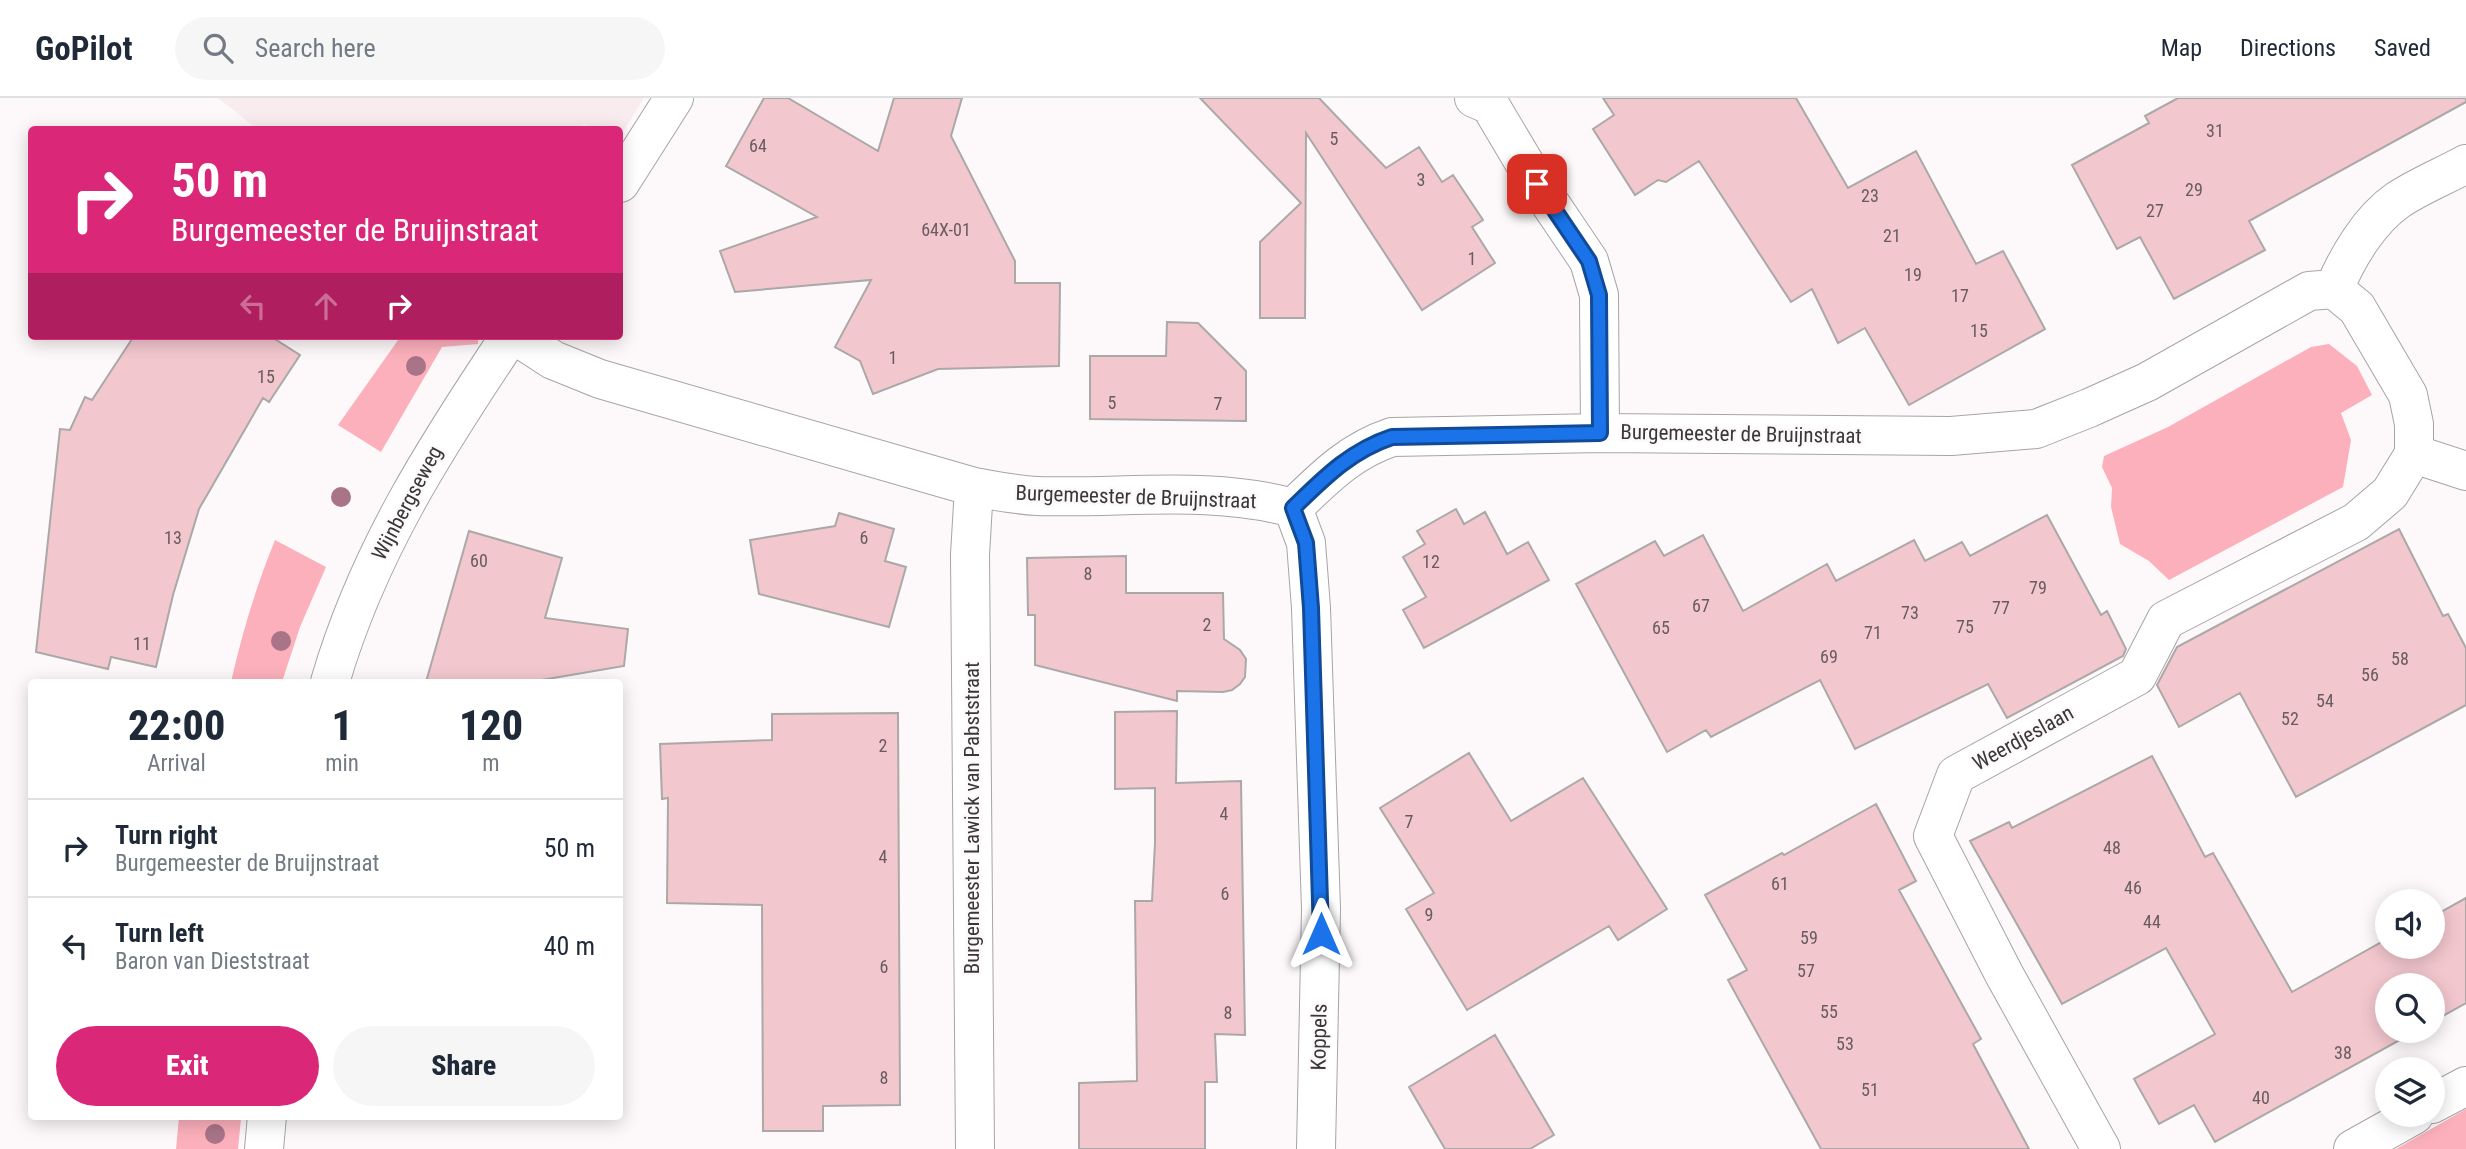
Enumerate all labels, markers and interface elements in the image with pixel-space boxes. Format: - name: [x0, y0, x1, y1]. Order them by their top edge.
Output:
- search box: [175, 17, 665, 80]
- text: GoPilot: [35, 29, 133, 68]
- icon: search: [199, 29, 237, 67]
- text: Search here: [255, 33, 376, 63]
- text: Map: [2161, 34, 2202, 62]
- text: Directions: [2240, 34, 2336, 62]
- text: Saved: [2374, 34, 2431, 62]
- house number: 31: [2206, 120, 2224, 141]
- house number: 5: [1330, 128, 1339, 149]
- house number: 64: [749, 135, 767, 156]
- text: 50 m: [171, 152, 268, 209]
- icon: right: [56, 154, 147, 245]
- pin: [1507, 154, 1567, 214]
- icon: arrive: [1518, 165, 1556, 203]
- house number: 3: [1417, 169, 1425, 190]
- house number: 29: [2185, 179, 2203, 200]
- house number: 23: [1861, 185, 1879, 206]
- house number: 27: [2146, 200, 2164, 221]
- text: Burgemeester de Bruijnstraat: [171, 211, 539, 249]
- house number: 64X-01: [921, 219, 971, 240]
- house number: 21: [1883, 225, 1901, 246]
- house number: 1: [1468, 248, 1476, 269]
- house number: 19: [1904, 264, 1922, 285]
- house number: 17: [1951, 285, 1969, 306]
- icon: left: [234, 287, 272, 325]
- icon: ahead: [307, 287, 345, 325]
- icon: right: [380, 287, 418, 325]
- house number: 15: [1970, 320, 1988, 341]
- house number: 1: [889, 347, 897, 368]
- house number: 15: [257, 366, 275, 387]
- house number: 5: [1108, 392, 1117, 413]
- house number: 7: [1214, 393, 1223, 414]
- street label: Burgemeester de Bruijnstraat: [1620, 420, 1862, 448]
- street label: Wijnbergseweg: [367, 442, 447, 564]
- street label: Burgemeester de Bruijnstraat: [1015, 481, 1257, 513]
- house number: 13: [164, 527, 182, 548]
- house number: 6: [860, 527, 868, 548]
- house number: 60: [470, 550, 488, 571]
- house number: 12: [1422, 551, 1440, 572]
- house number: 8: [1084, 563, 1092, 584]
- house number: 79: [2029, 577, 2047, 598]
- house number: 67: [1692, 595, 1710, 616]
- house number: 77: [1992, 597, 2010, 618]
- house number: 73: [1901, 602, 1919, 623]
- house number: 2: [1203, 614, 1212, 635]
- house number: 75: [1956, 616, 1974, 637]
- house number: 65: [1652, 617, 1670, 638]
- house number: 71: [1864, 622, 1882, 643]
- house number: 11: [133, 633, 151, 654]
- house number: 69: [1820, 646, 1838, 667]
- house number: 58: [2391, 648, 2409, 669]
- street label: Burgemeester Lawick van Pabststraat: [960, 662, 984, 974]
- house number: 56: [2361, 664, 2379, 685]
- house number: 54: [2316, 690, 2334, 711]
- text: 22:00: [128, 701, 225, 750]
- text: 1: [331, 701, 353, 750]
- text: 120: [459, 701, 523, 750]
- street label: Weerdjeslaan: [1969, 701, 2077, 775]
- house number: 52: [2281, 708, 2299, 729]
- house number: 2: [879, 735, 888, 756]
- text: Arrival: [147, 750, 206, 777]
- text: min: [325, 750, 359, 777]
- text: m: [482, 750, 500, 777]
- house number: 4: [1220, 803, 1229, 824]
- house number: 7: [1405, 811, 1414, 832]
- text: Turn right: [115, 820, 217, 850]
- icon: right: [56, 829, 94, 867]
- text: 50 m: [544, 833, 595, 863]
- house number: 48: [2103, 837, 2121, 858]
- house number: 4: [879, 846, 888, 867]
- text: Burgemeester de Bruijnstraat: [115, 850, 379, 877]
- house number: 61: [1771, 873, 1789, 894]
- house number: 46: [2124, 877, 2142, 898]
- house number: 6: [1221, 883, 1229, 904]
- map controls: [2375, 889, 2445, 1127]
- button: sound: [2375, 889, 2445, 959]
- position arrow: [1284, 897, 1358, 971]
- house number: 9: [1425, 904, 1433, 925]
- house number: 44: [2143, 911, 2161, 932]
- text: Turn left: [115, 918, 204, 948]
- icon: left: [56, 927, 94, 965]
- house number: 59: [1800, 927, 1818, 948]
- text: 40 m: [544, 931, 595, 961]
- text: Baron van Dieststraat: [115, 948, 310, 975]
- house number: 6: [880, 956, 888, 977]
- house number: 57: [1797, 960, 1815, 981]
- button: search: [2375, 973, 2445, 1043]
- house number: 55: [1820, 1001, 1838, 1022]
- house number: 8: [1224, 1002, 1232, 1023]
- street label: Koppels: [1306, 1003, 1332, 1071]
- button: Exit: [56, 1026, 319, 1106]
- button: Share: [333, 1026, 595, 1106]
- house number: 53: [1836, 1033, 1854, 1054]
- house number: 38: [2334, 1042, 2352, 1063]
- button: layers: [2375, 1057, 2445, 1127]
- house number: 8: [880, 1067, 888, 1088]
- house number: 51: [1861, 1079, 1879, 1100]
- house number: 40: [2252, 1087, 2270, 1108]

